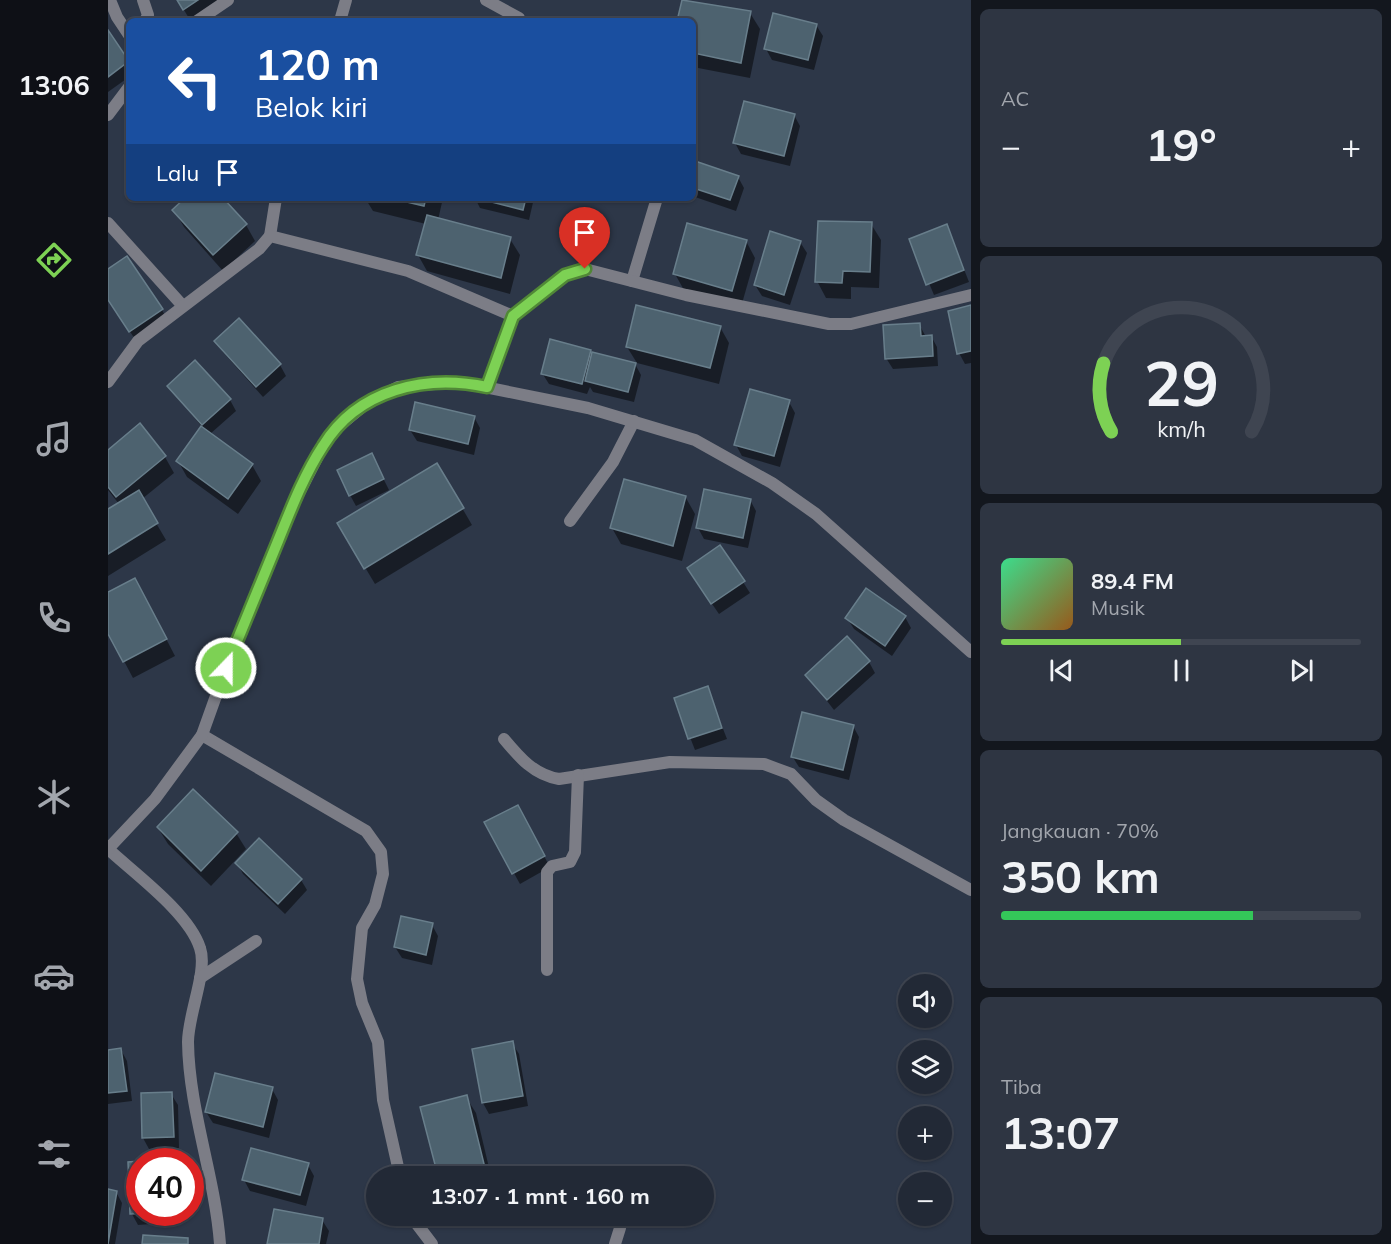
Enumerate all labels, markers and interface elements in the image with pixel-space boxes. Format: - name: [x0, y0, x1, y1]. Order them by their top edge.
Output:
- text: 120 m: [255, 38, 380, 91]
- icon: left: [156, 42, 234, 120]
- text: 13:06: [18, 68, 90, 102]
- text: AC: [1001, 86, 1029, 111]
- text: Belok kiri: [255, 90, 367, 124]
- text: 19°: [1145, 116, 1217, 172]
- text: −: [1001, 125, 1021, 166]
- text: +: [1341, 125, 1361, 166]
- icon: arrive: [211, 156, 244, 189]
- text: Lalu: [156, 159, 199, 187]
- pin: [559, 207, 610, 269]
- icon: arrive: [568, 216, 601, 249]
- icon: directions: [33, 239, 75, 281]
- text: 29: [1144, 343, 1218, 422]
- text: km/h: [1157, 415, 1205, 442]
- icon: music: [33, 418, 75, 460]
- text: 89.4 FM: [1091, 567, 1174, 595]
- text: Musik: [1091, 595, 1145, 620]
- icon: phone: [33, 597, 75, 639]
- position arrow: [194, 636, 258, 700]
- icon: previous: [1045, 654, 1078, 687]
- icon: pause: [1165, 654, 1198, 687]
- icon: next: [1285, 654, 1318, 687]
- icon: climate: [33, 776, 75, 818]
- text: Jangkauan · 70%: [1001, 818, 1159, 843]
- text: 350 km: [1001, 848, 1160, 904]
- icon: car: [33, 955, 75, 997]
- map controls: [898, 974, 952, 1226]
- button: sound: [898, 974, 952, 1028]
- button: layers: [898, 1040, 952, 1094]
- text: Tiba: [1001, 1074, 1042, 1099]
- text: 13:07: [1001, 1104, 1120, 1160]
- button: +: [898, 1106, 952, 1160]
- icon: filters: [33, 1133, 75, 1175]
- speed limit sign: 40: [126, 1148, 204, 1226]
- button: −: [898, 1172, 952, 1226]
- text: 13:07 · 1 mnt · 160 m: [430, 1182, 650, 1210]

